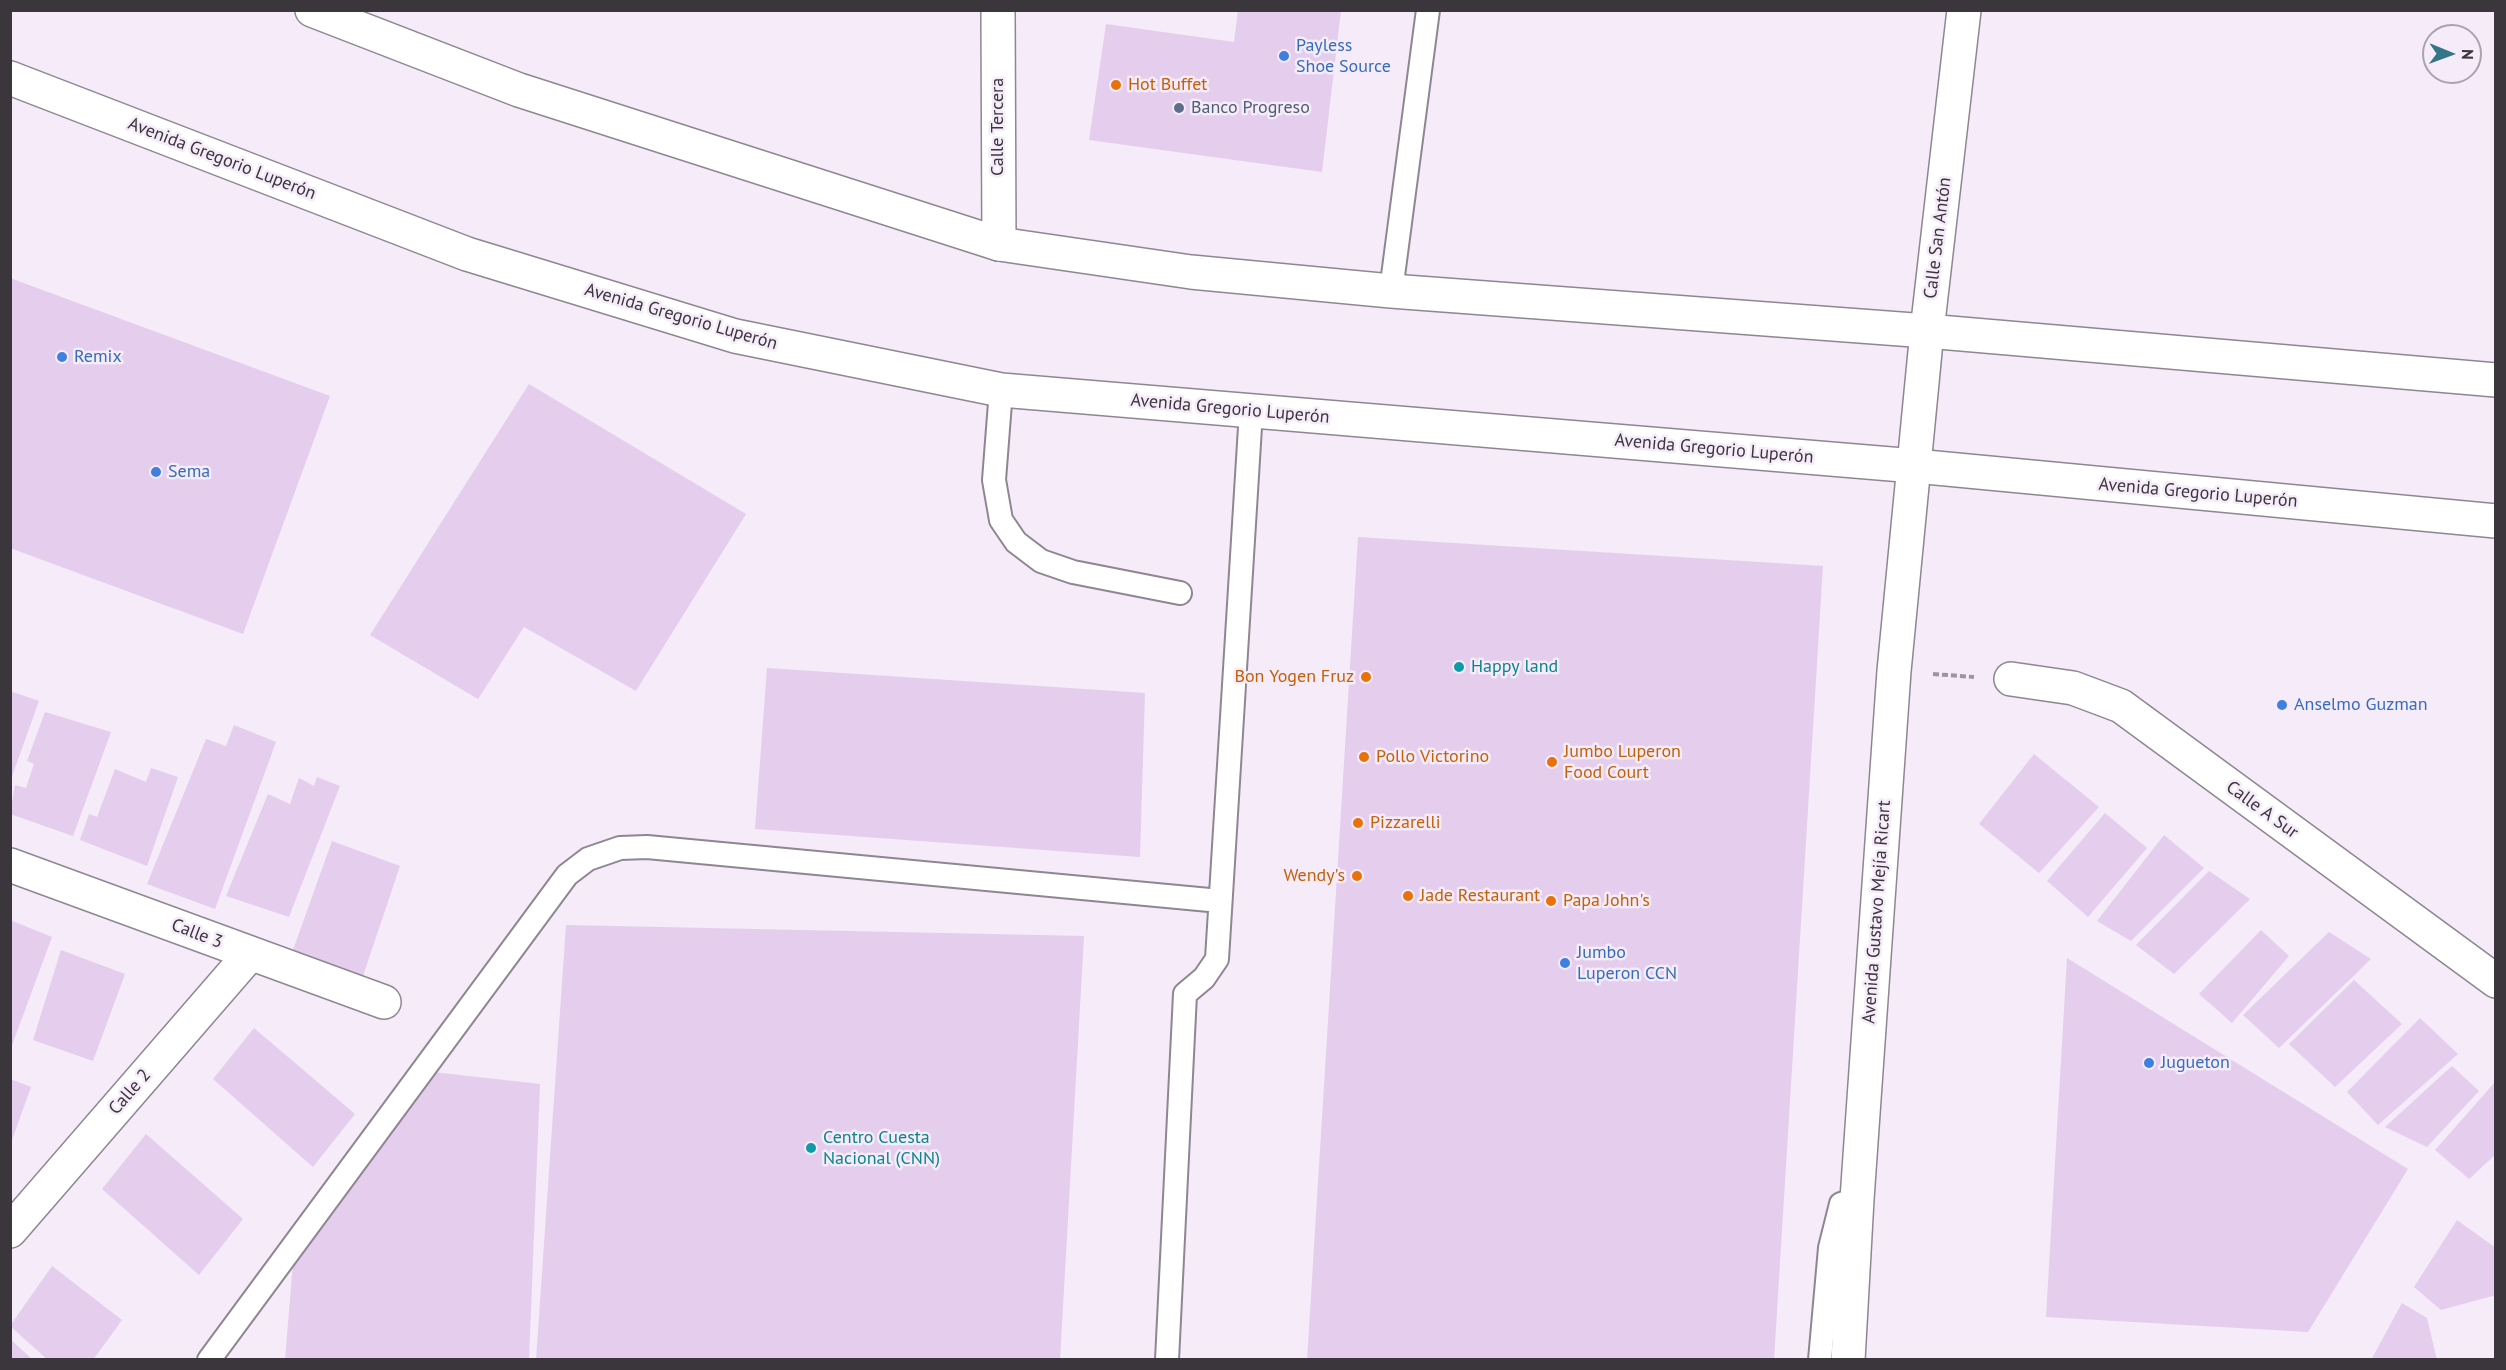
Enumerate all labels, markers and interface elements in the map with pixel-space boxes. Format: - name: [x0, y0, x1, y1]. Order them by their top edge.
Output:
- north arrow: [2422, 24, 2482, 84]
- place label: Payless Shoe Source: [1296, 35, 1391, 78]
- marker: Payless Shoe Source: [1277, 49, 1291, 63]
- text: N: [2458, 49, 2478, 60]
- place label: Hot Buffet: [1128, 74, 1207, 96]
- street label: Calle Tercera: [987, 78, 1009, 176]
- marker: Hot Buffet: [1109, 78, 1123, 92]
- place label: Banco Progreso: [1191, 97, 1310, 119]
- marker: Banco Progreso: [1172, 101, 1186, 115]
- street label: Avenida Gregorio Luperón: [125, 113, 319, 205]
- street label: Calle San Antón: [1920, 176, 1956, 300]
- street label: Avenida Gregorio Luperón: [582, 279, 780, 355]
- place label: Remix: [74, 346, 122, 368]
- marker: Remix: [55, 350, 69, 364]
- street label: Avenida Gregorio Luperón: [1130, 390, 1330, 428]
- street label: Avenida Gregorio Luperón: [1614, 430, 1814, 468]
- place label: Sema: [168, 461, 210, 483]
- marker: Sema: [149, 465, 163, 479]
- street label: Avenida Gregorio Luperón: [2098, 474, 2298, 512]
- place label: Happy land: [1471, 656, 1558, 678]
- marker: Happy land: [1452, 660, 1466, 674]
- place label: Bon Yogen Fruz: [1234, 666, 1354, 688]
- marker: Bon Yogen Fruz: [1359, 670, 1373, 684]
- place label: Anselmo Guzman: [2294, 694, 2428, 716]
- marker: Anselmo Guzman: [2275, 698, 2289, 712]
- place label: Jumbo Luperon Food Court: [1564, 741, 1681, 783]
- place label: Pollo Victorino: [1376, 746, 1489, 768]
- marker: Pollo Victorino: [1357, 750, 1371, 764]
- marker: Jumbo Luperon Food Court: [1545, 755, 1559, 769]
- street label: Calle A Sur: [2222, 777, 2302, 843]
- street label: Avenida Gustavo Mejía Ricart: [1858, 800, 1896, 1024]
- place label: Pizzarelli: [1370, 812, 1441, 834]
- marker: Pizzarelli: [1351, 816, 1365, 830]
- place label: Wendy's: [1283, 865, 1345, 887]
- marker: Wendy's: [1350, 869, 1364, 883]
- place label: Jade Restaurant: [1420, 885, 1540, 907]
- marker: Jade Restaurant: [1401, 889, 1415, 903]
- place label: Papa John's: [1563, 890, 1650, 912]
- marker: Papa John's: [1544, 894, 1558, 908]
- street label: Calle 3: [168, 914, 226, 954]
- place label: Jumbo Luperon CCN: [1577, 942, 1677, 984]
- marker: Jumbo Luperon CCN: [1558, 956, 1572, 970]
- place label: Jugueton: [2161, 1052, 2230, 1074]
- marker: Jugueton: [2142, 1056, 2156, 1070]
- street label: Calle 2: [104, 1065, 156, 1119]
- place label: Centro Cuesta Nacional (CNN): [823, 1127, 940, 1170]
- marker: Centro Cuesta Nacional (CNN): [804, 1141, 818, 1155]

